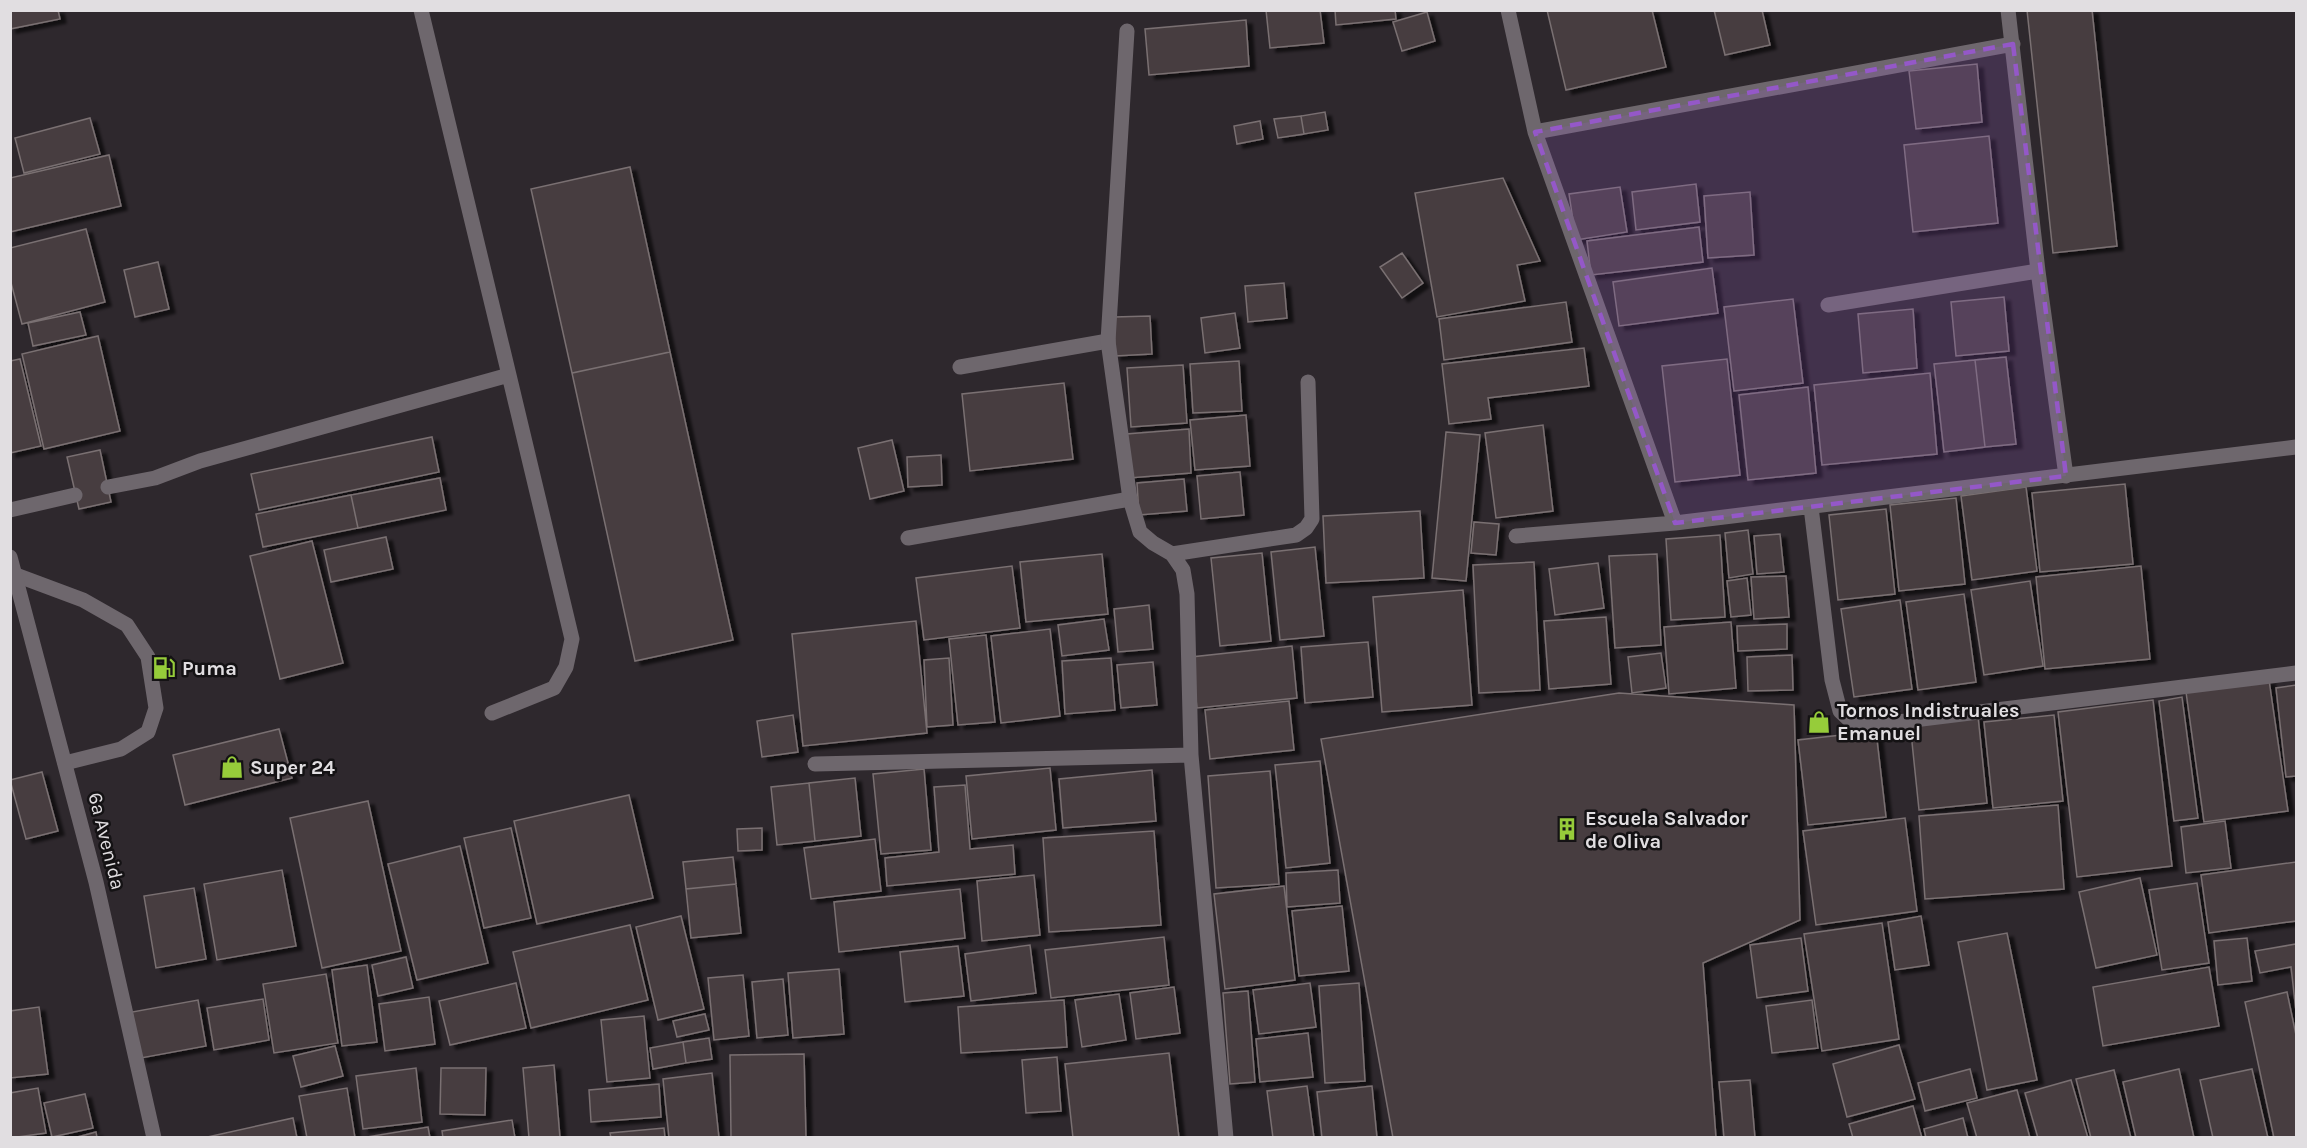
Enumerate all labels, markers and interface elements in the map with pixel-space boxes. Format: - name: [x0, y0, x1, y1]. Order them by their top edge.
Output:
- fuel station icon: Puma: [151, 655, 177, 681]
- place label: Puma: [182, 657, 237, 680]
- place label: Tornos Indistruales Emanuel: [1837, 699, 2020, 745]
- shop icon: Tornos Indistruales Emanuel: [1806, 709, 1832, 735]
- shop icon: Super 24: [219, 754, 245, 780]
- place label: Super 24: [250, 756, 335, 779]
- street label: 6a Avenida: [83, 790, 130, 892]
- place label: Escuela Salvador de Oliva: [1585, 807, 1748, 853]
- building icon: Escuela Salvador de Oliva: [1554, 816, 1580, 842]

